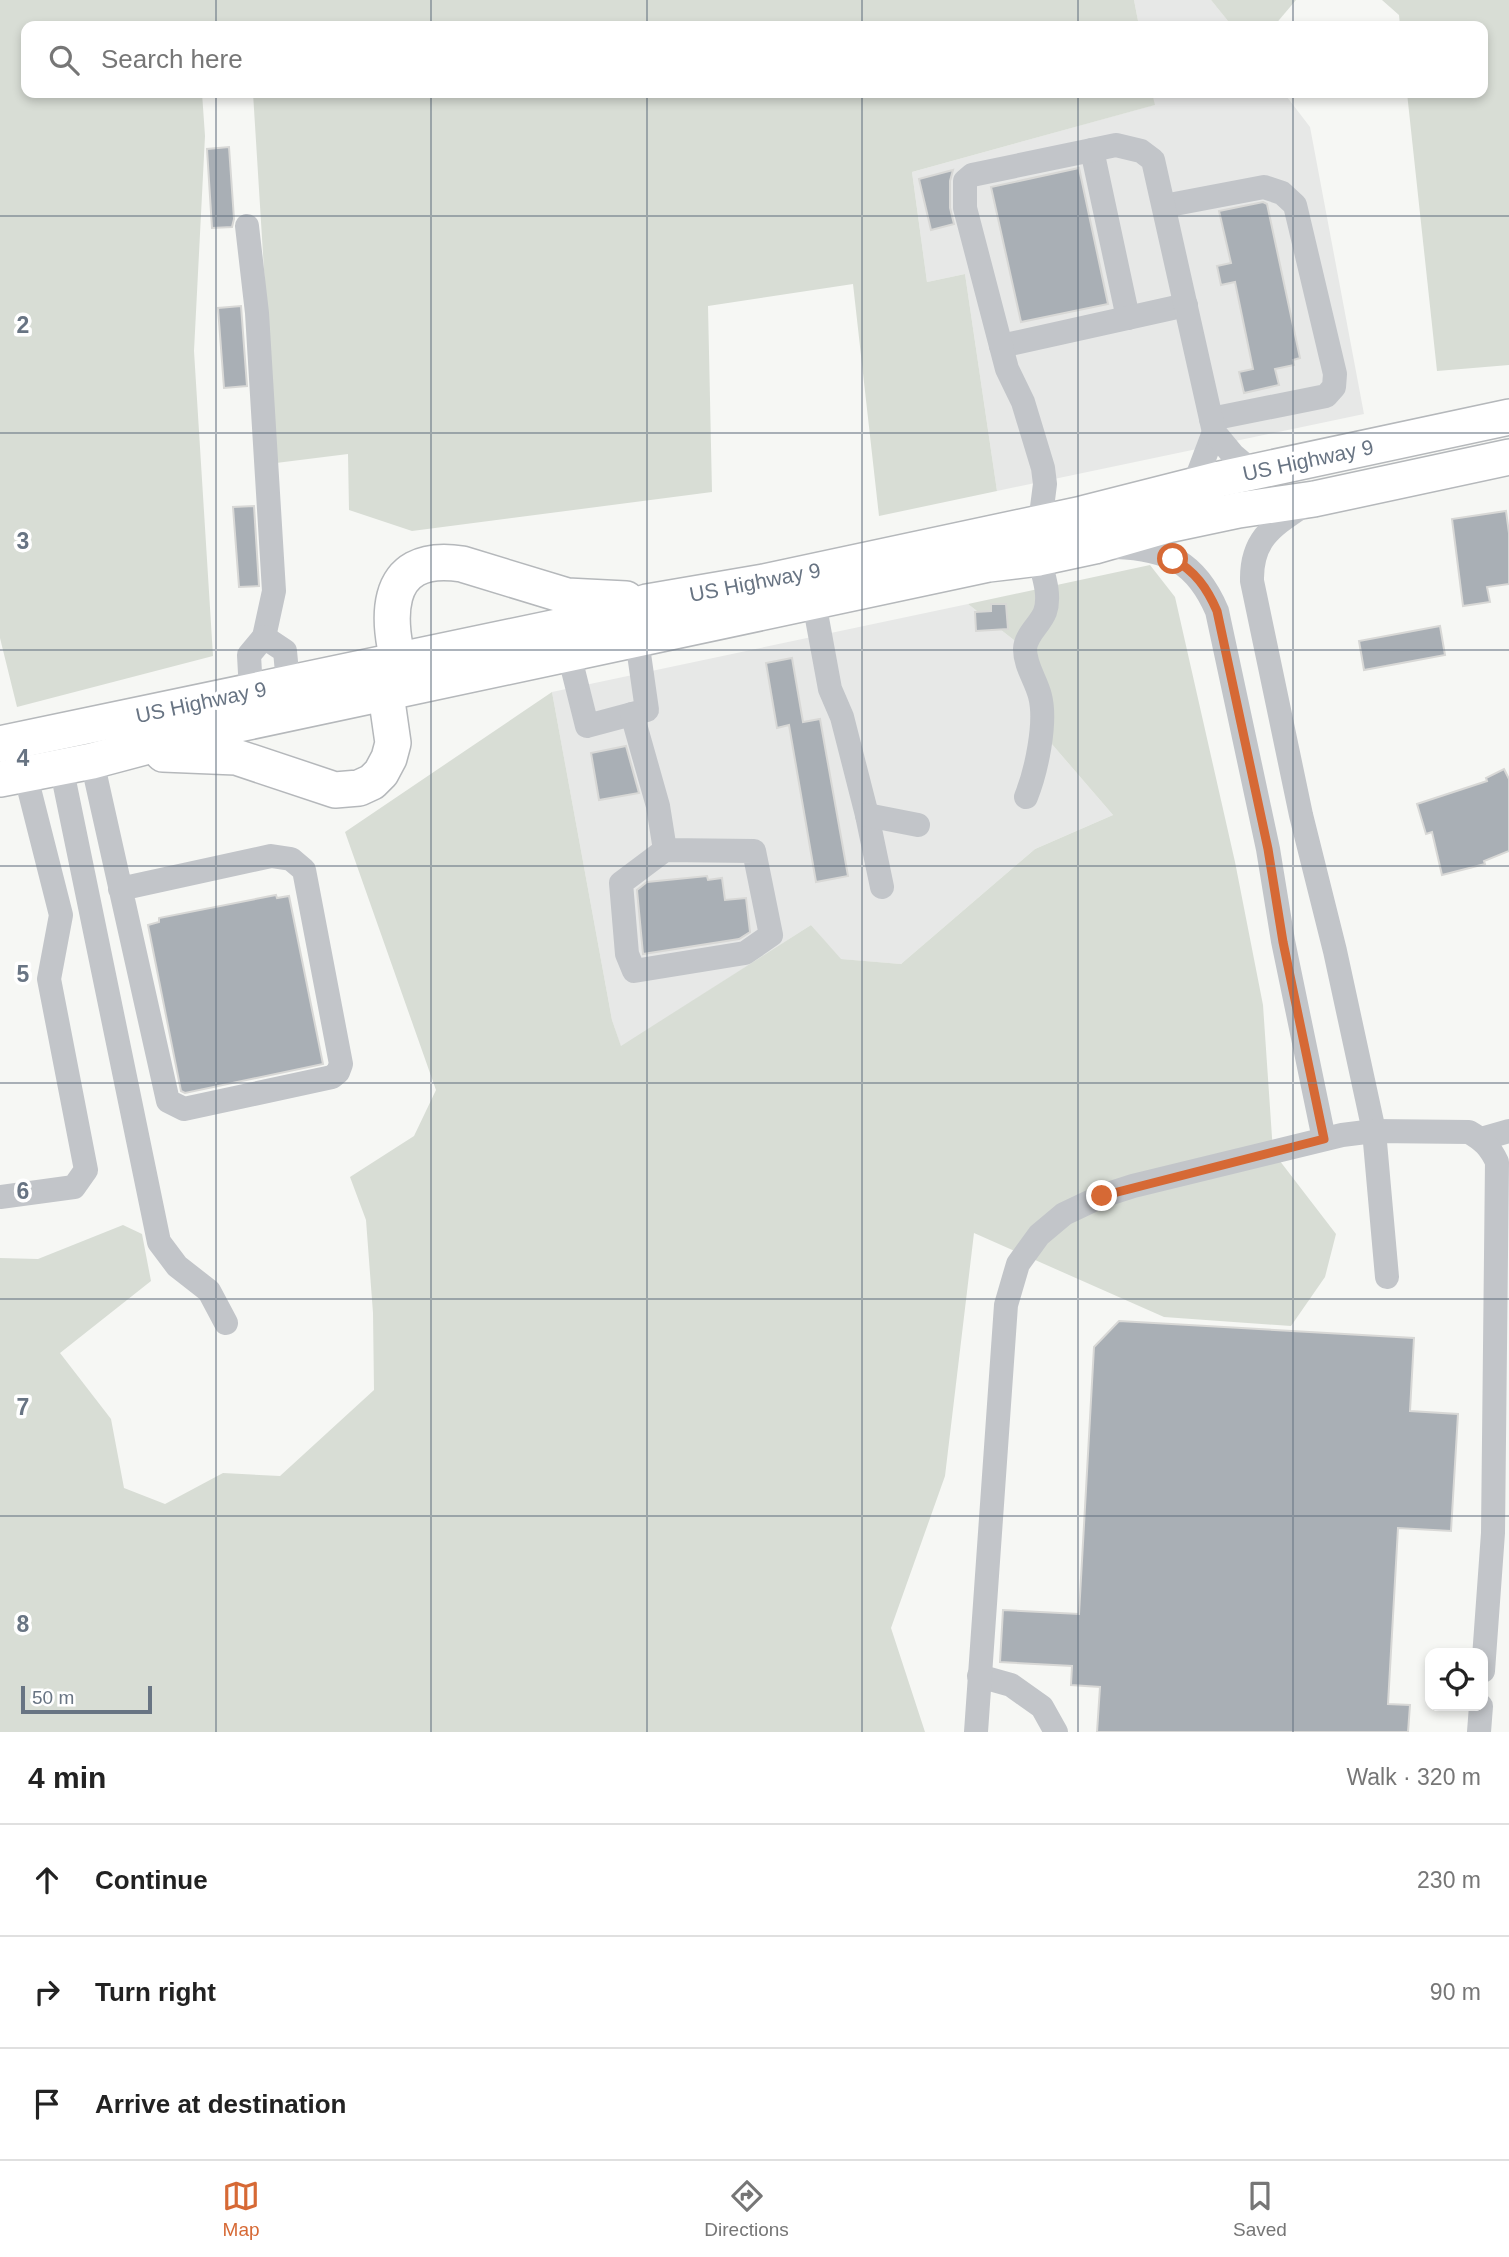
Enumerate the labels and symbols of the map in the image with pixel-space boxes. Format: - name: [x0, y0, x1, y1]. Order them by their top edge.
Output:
- text: 2: [17, 312, 29, 338]
- street label: US Highway 9: [1241, 435, 1375, 485]
- text: 3: [17, 528, 29, 554]
- route start: [1157, 543, 1188, 574]
- street label: US Highway 9: [687, 558, 823, 606]
- street label: US Highway 9: [134, 677, 268, 727]
- text: 4: [17, 745, 30, 771]
- text: 5: [17, 961, 30, 987]
- text: 6: [17, 1178, 29, 1204]
- route end: [1086, 1180, 1117, 1211]
- text: 7: [17, 1394, 29, 1420]
- text: 8: [17, 1611, 30, 1637]
- scale bar: [21, 1683, 152, 1715]

